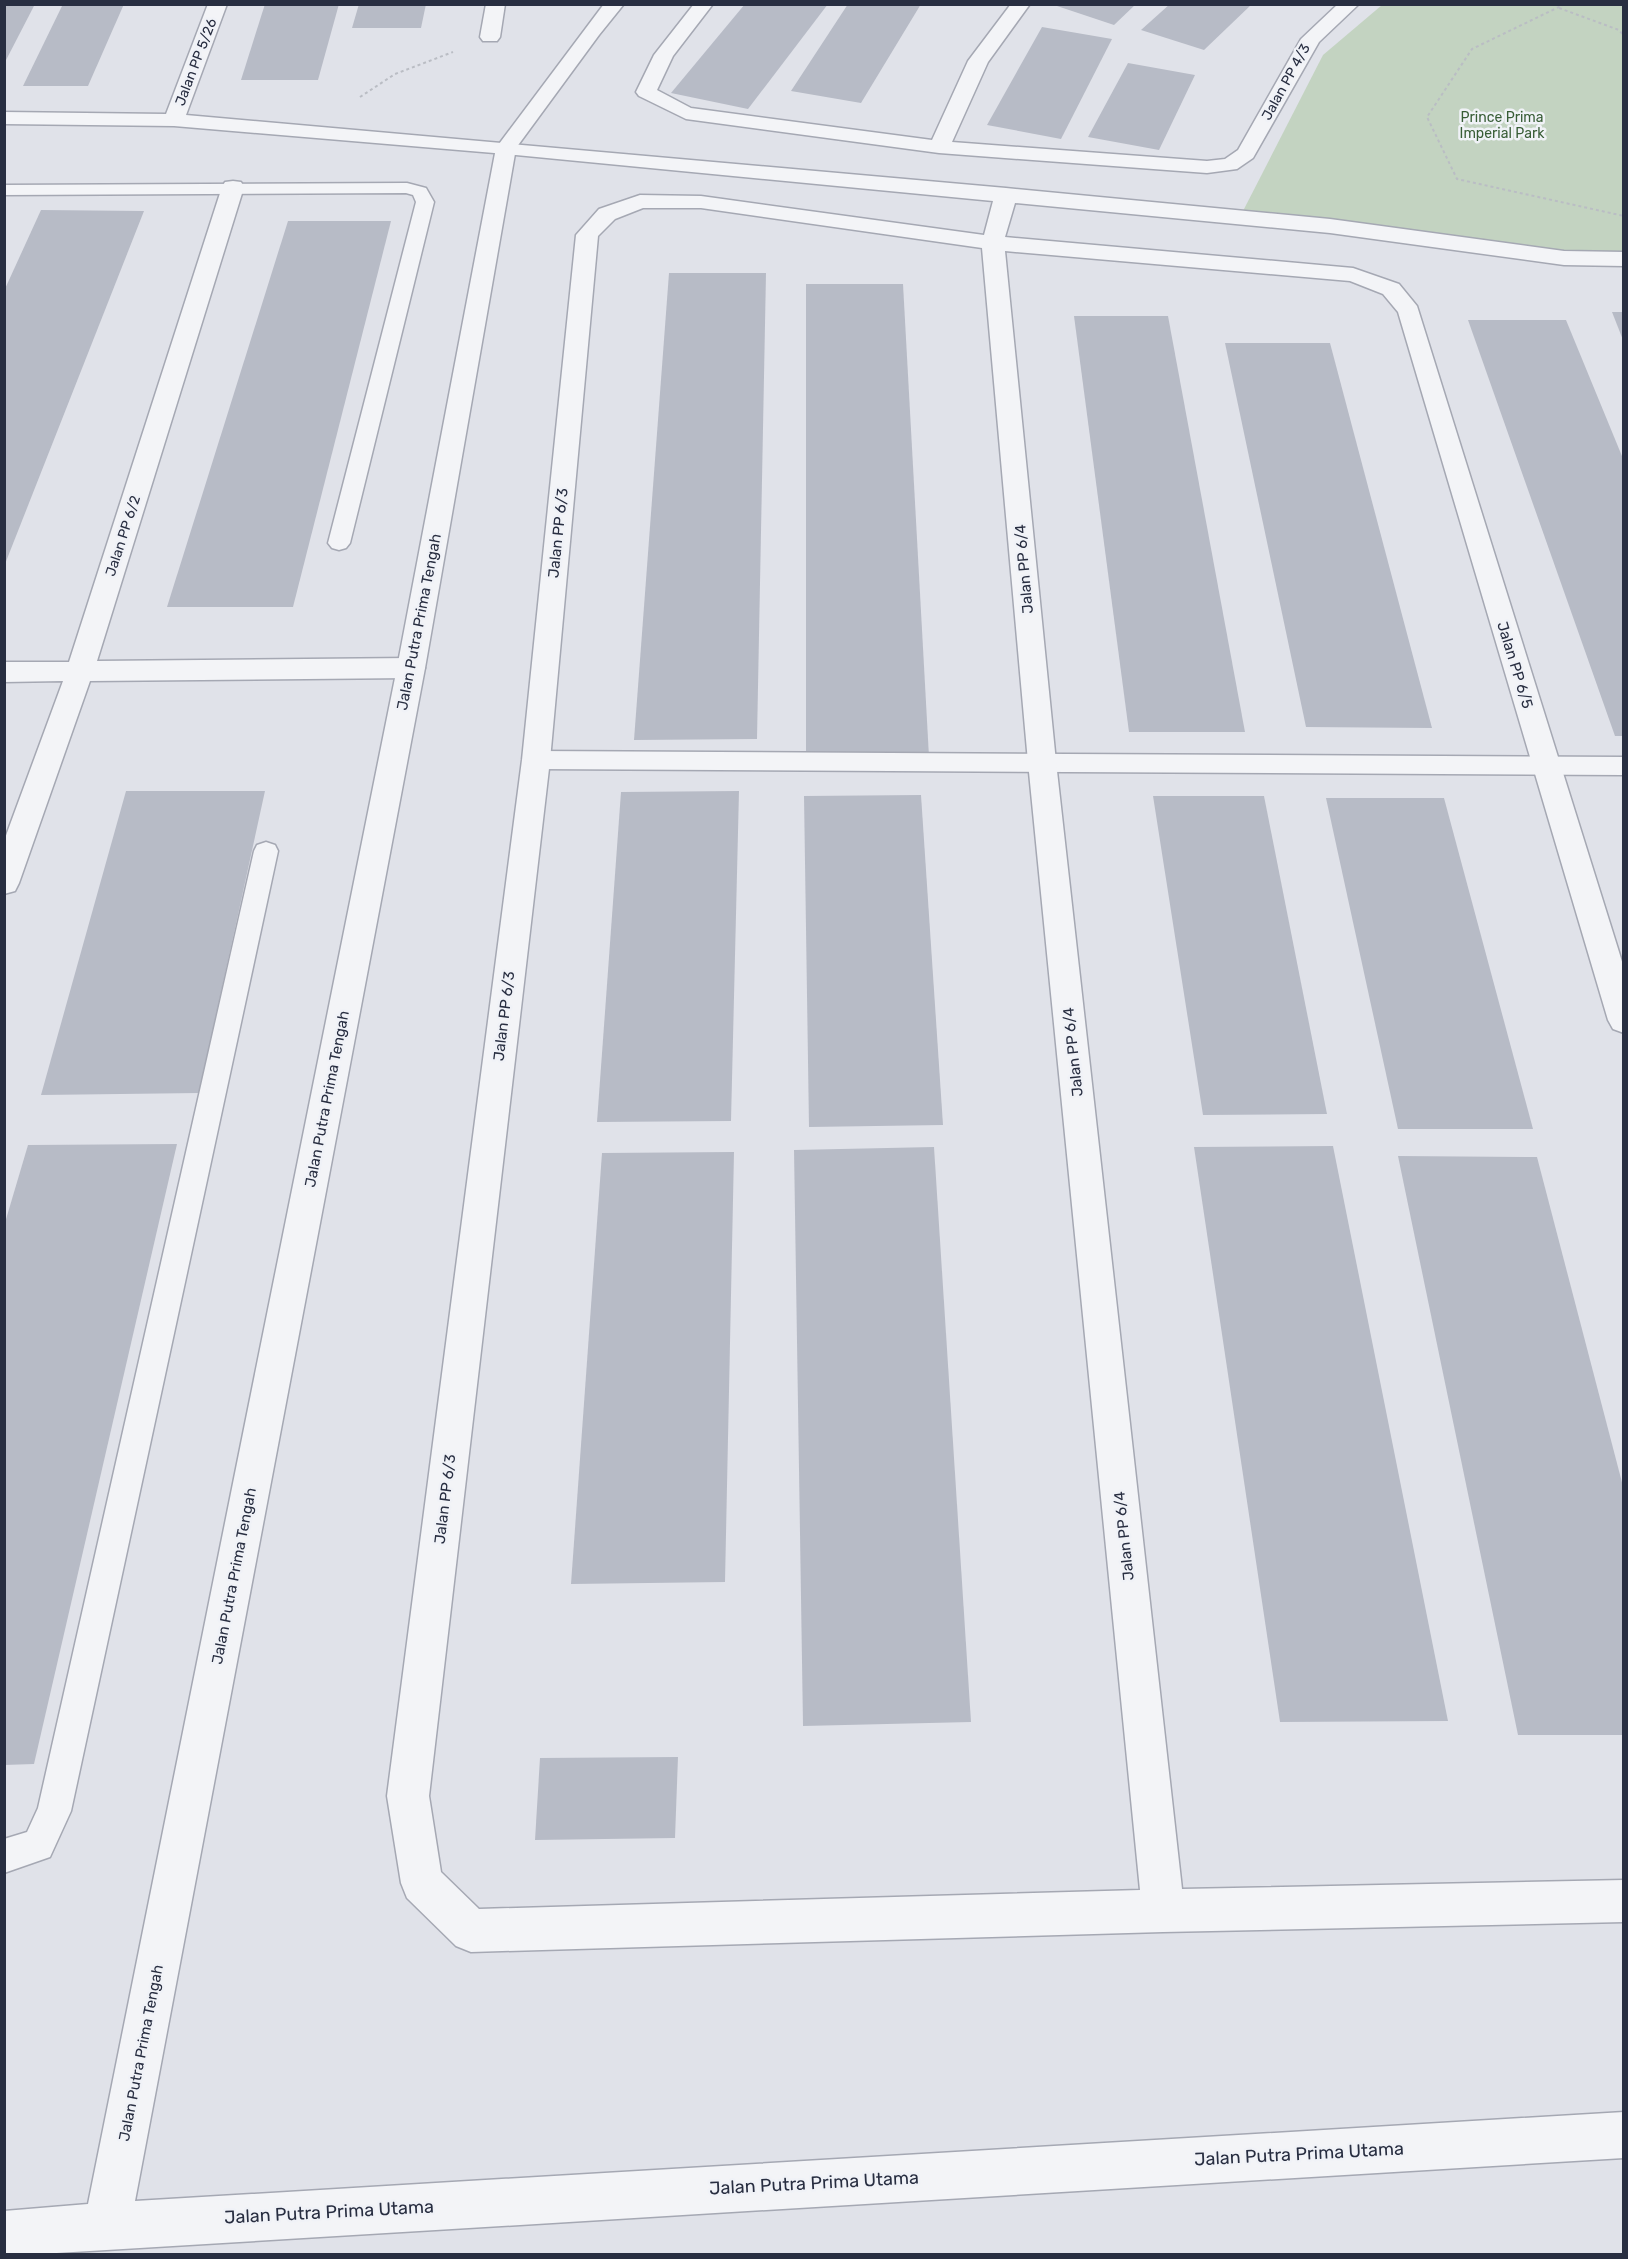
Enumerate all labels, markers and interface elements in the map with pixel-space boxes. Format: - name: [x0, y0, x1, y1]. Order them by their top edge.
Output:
- street label: Jalan PP 5/26: [172, 16, 220, 108]
- street label: Jalan PP 4/3: [1258, 41, 1314, 123]
- park label: Prince Prima Imperial Park: [1460, 109, 1545, 142]
- street label: Jalan PP 6/3: [544, 487, 572, 579]
- street label: Jalan PP 6/2: [102, 493, 144, 579]
- street label: Jalan PP 6/4: [1011, 524, 1037, 614]
- street label: Jalan Putra Prima Tengah: [393, 532, 445, 712]
- street label: Jalan PP 6/5: [1493, 619, 1537, 711]
- street label: Jalan PP 6/3: [490, 970, 518, 1062]
- street label: Jalan PP 6/4: [1059, 1006, 1087, 1098]
- street label: Jalan Putra Prima Tengah: [301, 1009, 353, 1189]
- street label: Jalan PP 6/3: [431, 1453, 459, 1545]
- street label: Jalan Putra Prima Tengah: [208, 1486, 260, 1666]
- street label: Jalan PP 6/4: [1110, 1490, 1138, 1582]
- street label: Jalan Putra Prima Tengah: [115, 1963, 167, 2143]
- street label: Jalan Putra Prima Utama: [1194, 2138, 1404, 2170]
- street label: Jalan Putra Prima Utama: [709, 2167, 919, 2199]
- street label: Jalan Putra Prima Utama: [224, 2196, 434, 2228]

